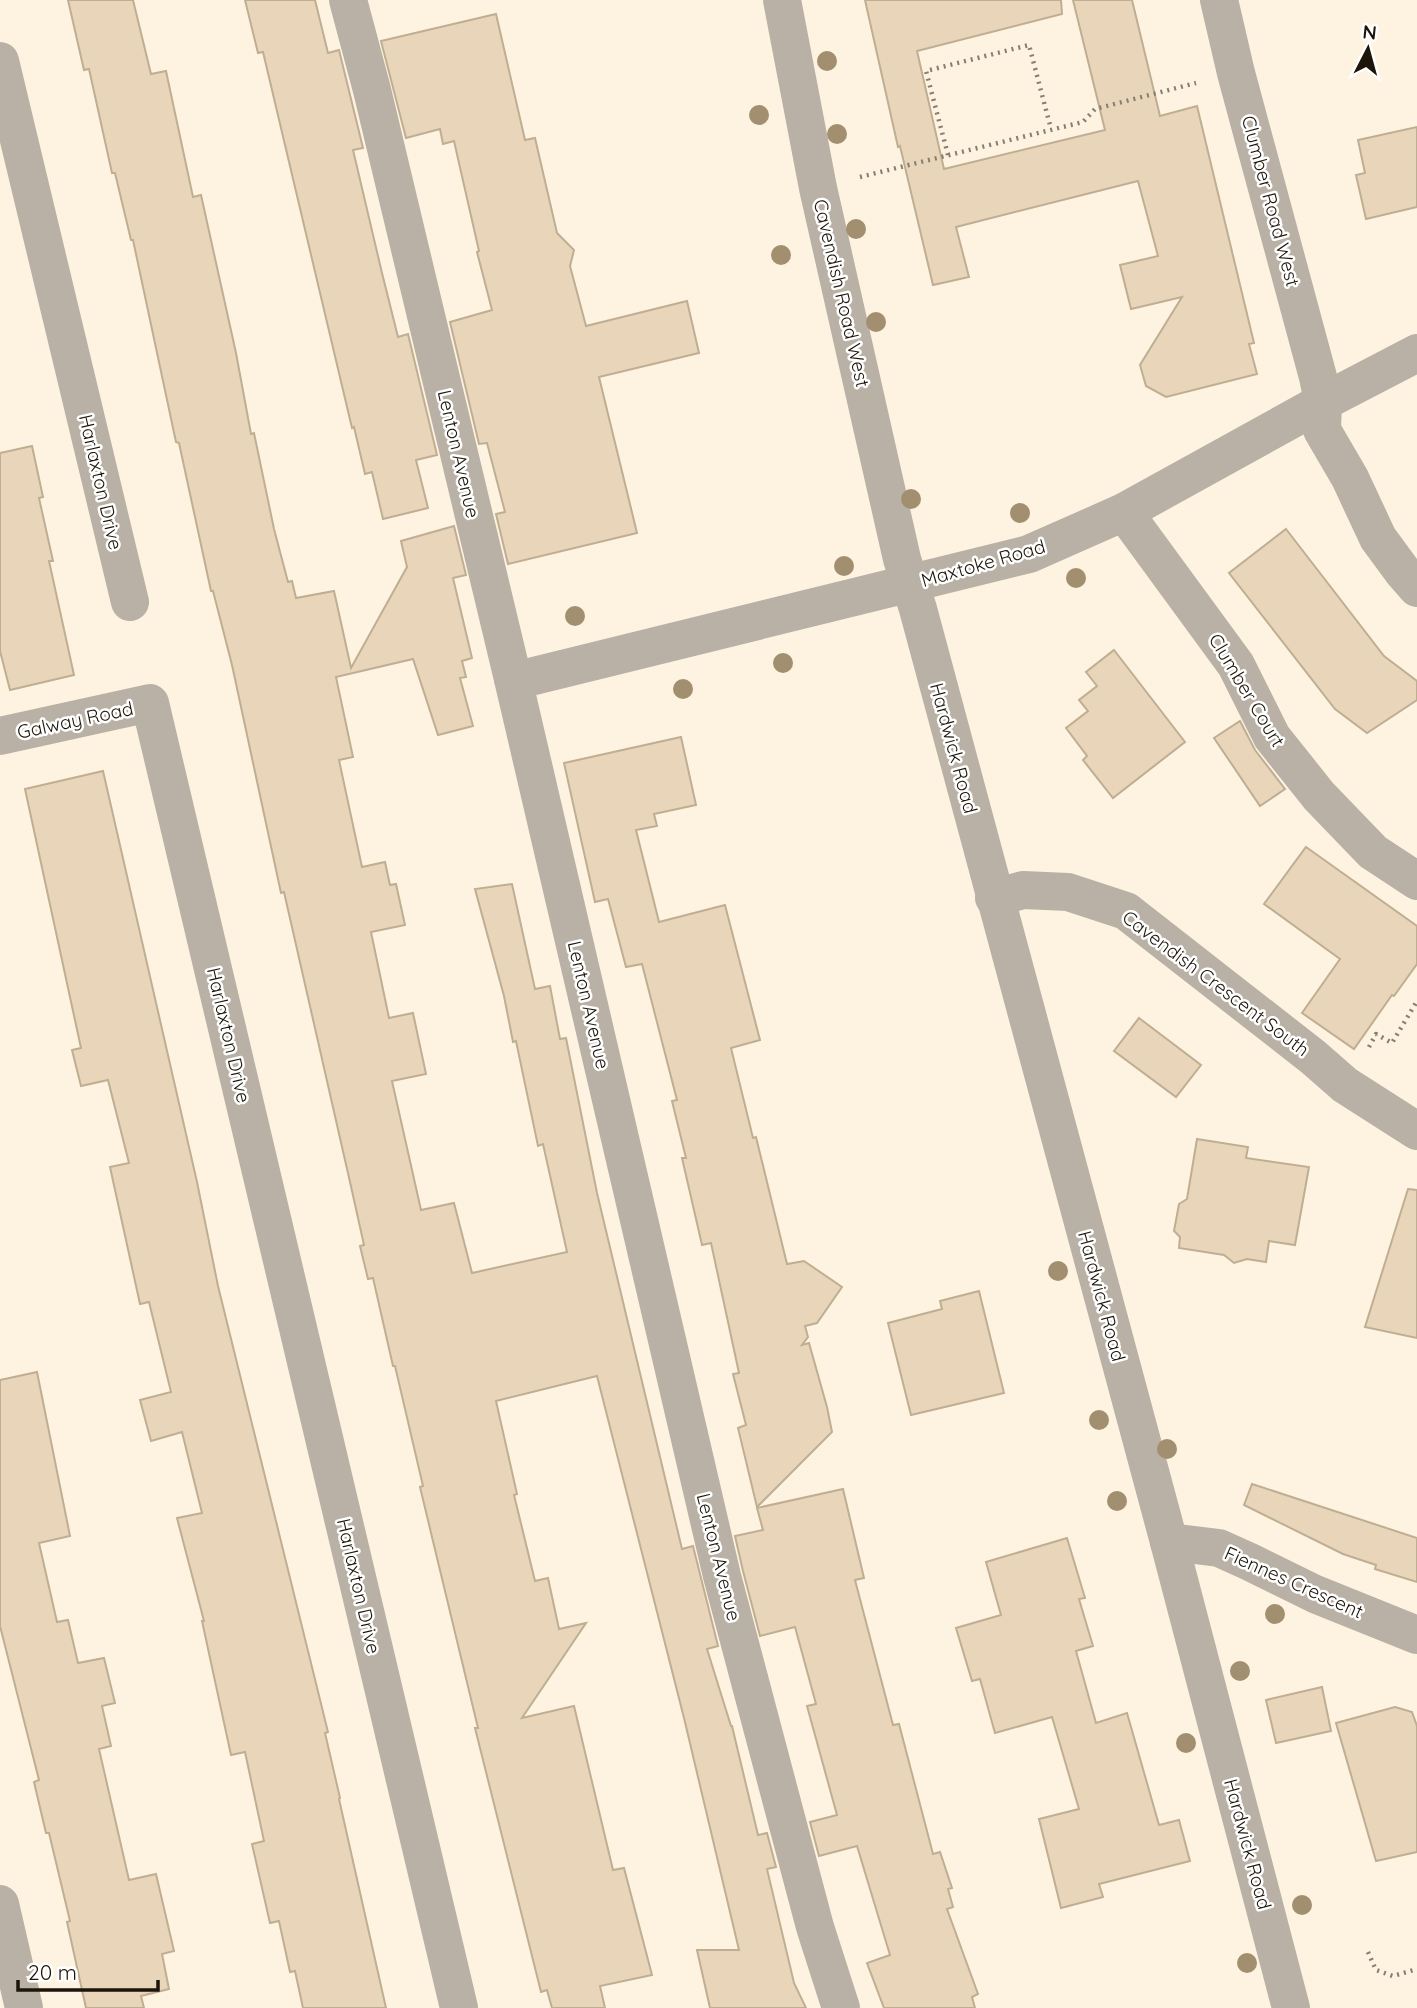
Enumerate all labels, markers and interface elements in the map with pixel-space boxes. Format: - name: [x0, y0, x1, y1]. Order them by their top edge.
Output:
- north arrow: [1333, 14, 1403, 84]
- text: N: [1362, 19, 1378, 45]
- street label: Clumber Road West: [1237, 113, 1305, 289]
- street label: Cavendish Road West: [809, 197, 875, 389]
- street label: Lenton Avenue: [433, 388, 485, 520]
- street label: Harlaxton Drive: [74, 412, 128, 552]
- street label: Maxtoke Road: [918, 534, 1048, 592]
- street label: Clumber Court: [1204, 629, 1290, 751]
- street label: Hardwick Road: [925, 680, 983, 816]
- street label: Galway Road: [15, 696, 135, 744]
- street label: Cavendish Crescent South: [1118, 905, 1314, 1061]
- street label: Lenton Avenue: [563, 939, 615, 1071]
- street label: Harlaxton Drive: [202, 965, 256, 1105]
- street label: Hardwick Road: [1073, 1228, 1131, 1364]
- street label: Lenton Avenue: [692, 1491, 746, 1623]
- street label: Harlaxton Drive: [332, 1516, 386, 1656]
- street label: Fiennes Crescent: [1221, 1541, 1367, 1623]
- street label: Hardwick Road: [1219, 1776, 1277, 1912]
- scale bar: [18, 1948, 158, 1992]
- text: 20 m: [28, 1959, 77, 1985]

